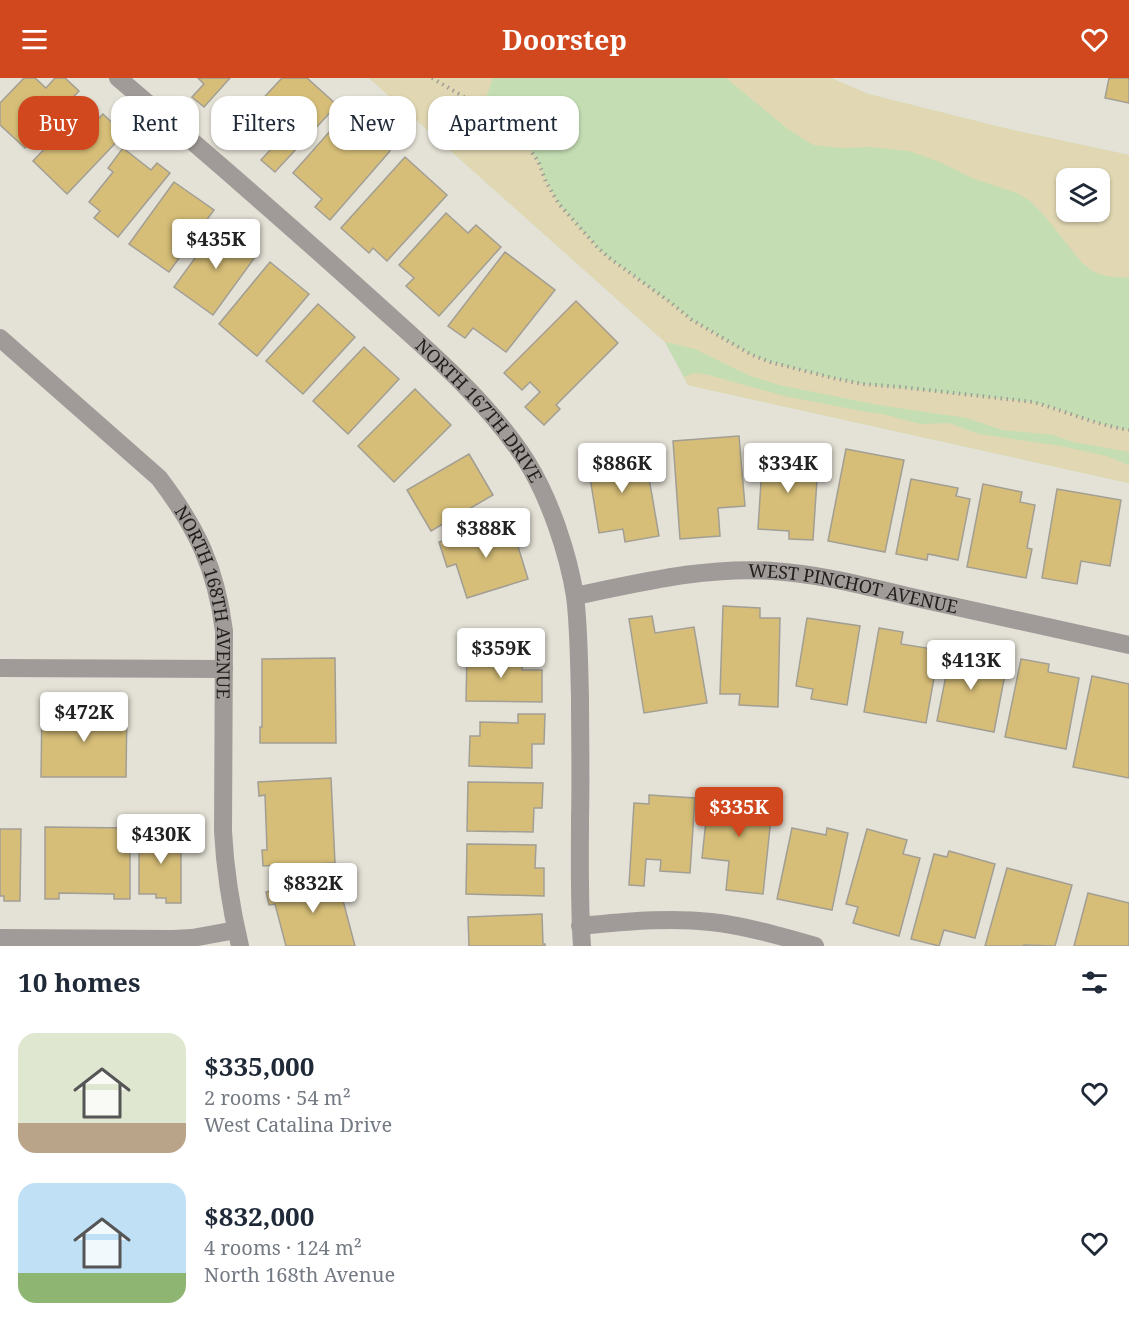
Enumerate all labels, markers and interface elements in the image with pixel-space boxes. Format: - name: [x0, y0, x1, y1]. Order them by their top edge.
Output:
- text: Doorstep: [502, 21, 627, 58]
- icon: menu: [18, 23, 51, 56]
- icon: heart: [1078, 23, 1111, 56]
- chip: Buy: [18, 96, 99, 150]
- chip: Rent: [111, 96, 199, 150]
- chip: Filters: [211, 96, 317, 150]
- chip: New: [329, 96, 416, 150]
- chip: Apartment: [428, 96, 579, 150]
- map controls: [1056, 168, 1110, 222]
- button: layers: [1056, 168, 1110, 222]
- pin: $435K: [174, 219, 258, 270]
- text: $435K: [186, 225, 246, 252]
- street label: NORTH 167TH DRIVE: [411, 333, 548, 486]
- pin: $886K: [580, 443, 664, 494]
- pin: $334K: [746, 443, 830, 494]
- text: $886K: [592, 449, 652, 476]
- text: $334K: [758, 449, 818, 476]
- street label: NORTH 168TH AVENUE: [169, 501, 236, 699]
- pin: $388K: [444, 508, 528, 559]
- text: $388K: [456, 514, 516, 541]
- street label: WEST PINCHOT AVENUE: [748, 558, 960, 619]
- pin: $359K: [459, 628, 543, 679]
- text: $359K: [471, 634, 531, 661]
- pin: $413K: [929, 640, 1013, 691]
- text: $413K: [941, 646, 1001, 673]
- pin: $472K: [42, 692, 126, 743]
- text: $472K: [54, 698, 114, 725]
- pin: $335K: [697, 787, 781, 838]
- text: $335K: [709, 793, 769, 820]
- pin: $430K: [119, 814, 203, 865]
- text: $430K: [131, 820, 191, 847]
- pin: $832K: [271, 863, 355, 914]
- text: $832K: [283, 869, 343, 896]
- text: 10 homes: [18, 964, 140, 1000]
- icon: filters: [1078, 966, 1111, 999]
- text: $335,000: [204, 1048, 314, 1084]
- icon: home: [66, 1057, 138, 1129]
- icon: heart: [1078, 1077, 1111, 1110]
- text: 2 rooms · 54 m²: [204, 1084, 351, 1111]
- text: West Catalina Drive: [204, 1111, 392, 1138]
- text: $832,000: [204, 1198, 314, 1234]
- icon: home: [66, 1207, 138, 1279]
- icon: heart: [1078, 1227, 1111, 1260]
- text: 4 rooms · 124 m²: [204, 1234, 362, 1261]
- text: North 168th Avenue: [204, 1261, 395, 1288]

